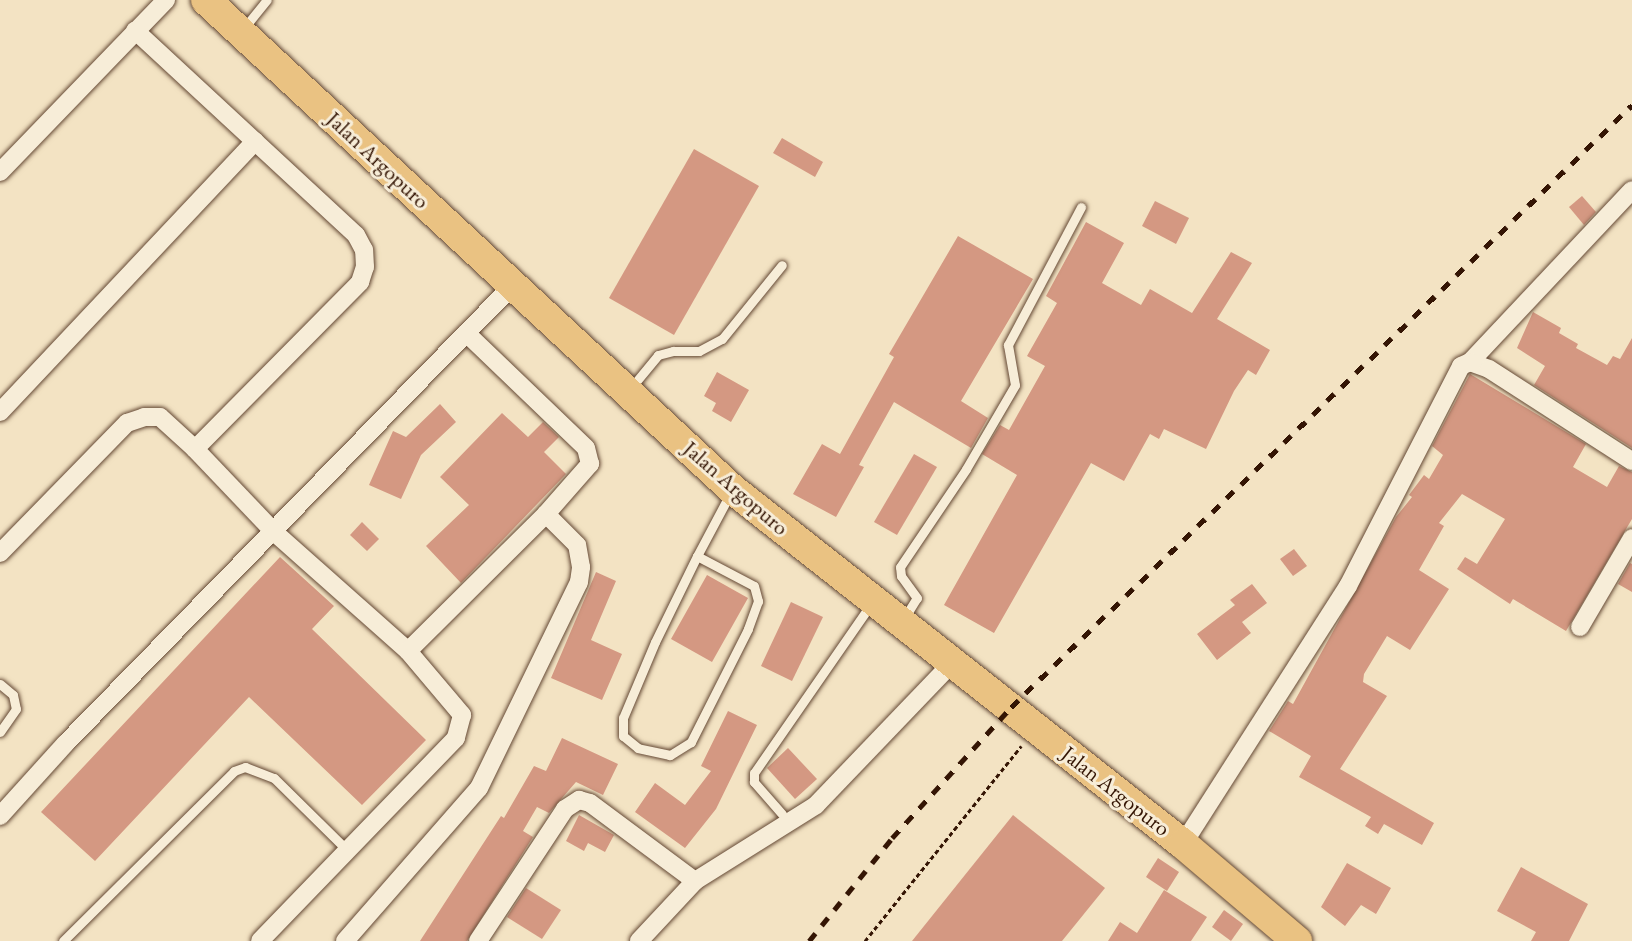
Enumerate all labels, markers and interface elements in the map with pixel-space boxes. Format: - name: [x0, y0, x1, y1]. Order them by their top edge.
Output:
- street label: Jalan Argopuro: [321, 106, 435, 214]
- street label: Jalan Argopuro: [678, 435, 794, 541]
- street label: Jalan Argopuro: [1056, 740, 1176, 842]

